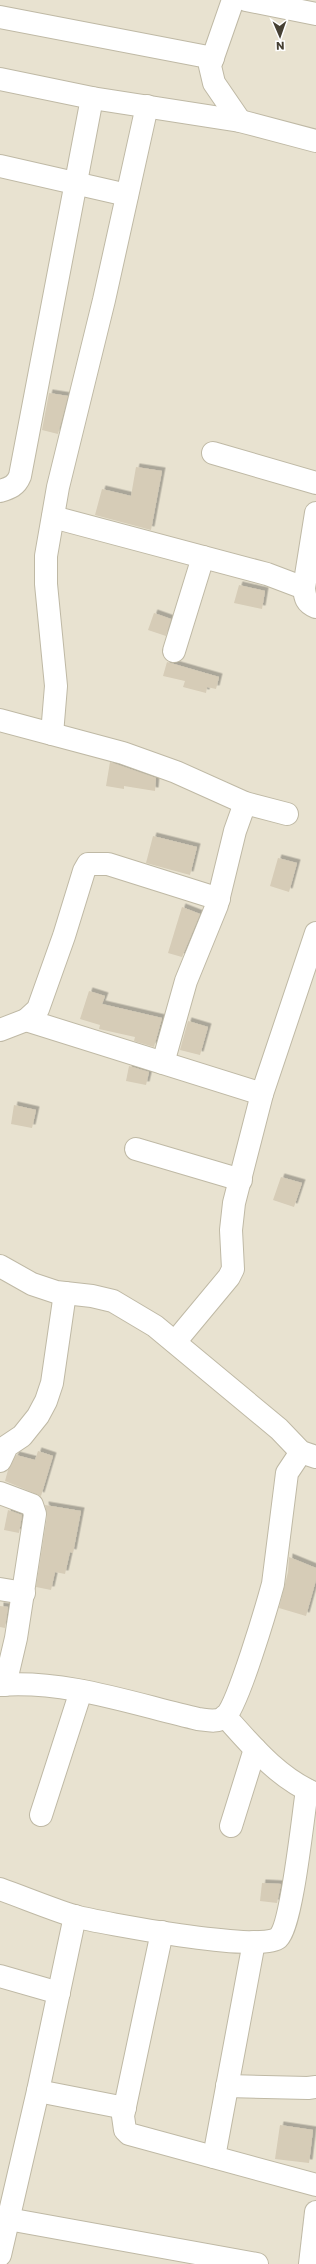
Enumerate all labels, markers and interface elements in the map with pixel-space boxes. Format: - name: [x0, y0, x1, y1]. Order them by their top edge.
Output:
- north arrow: [260, 16, 300, 56]
- text: N: [276, 38, 285, 54]

